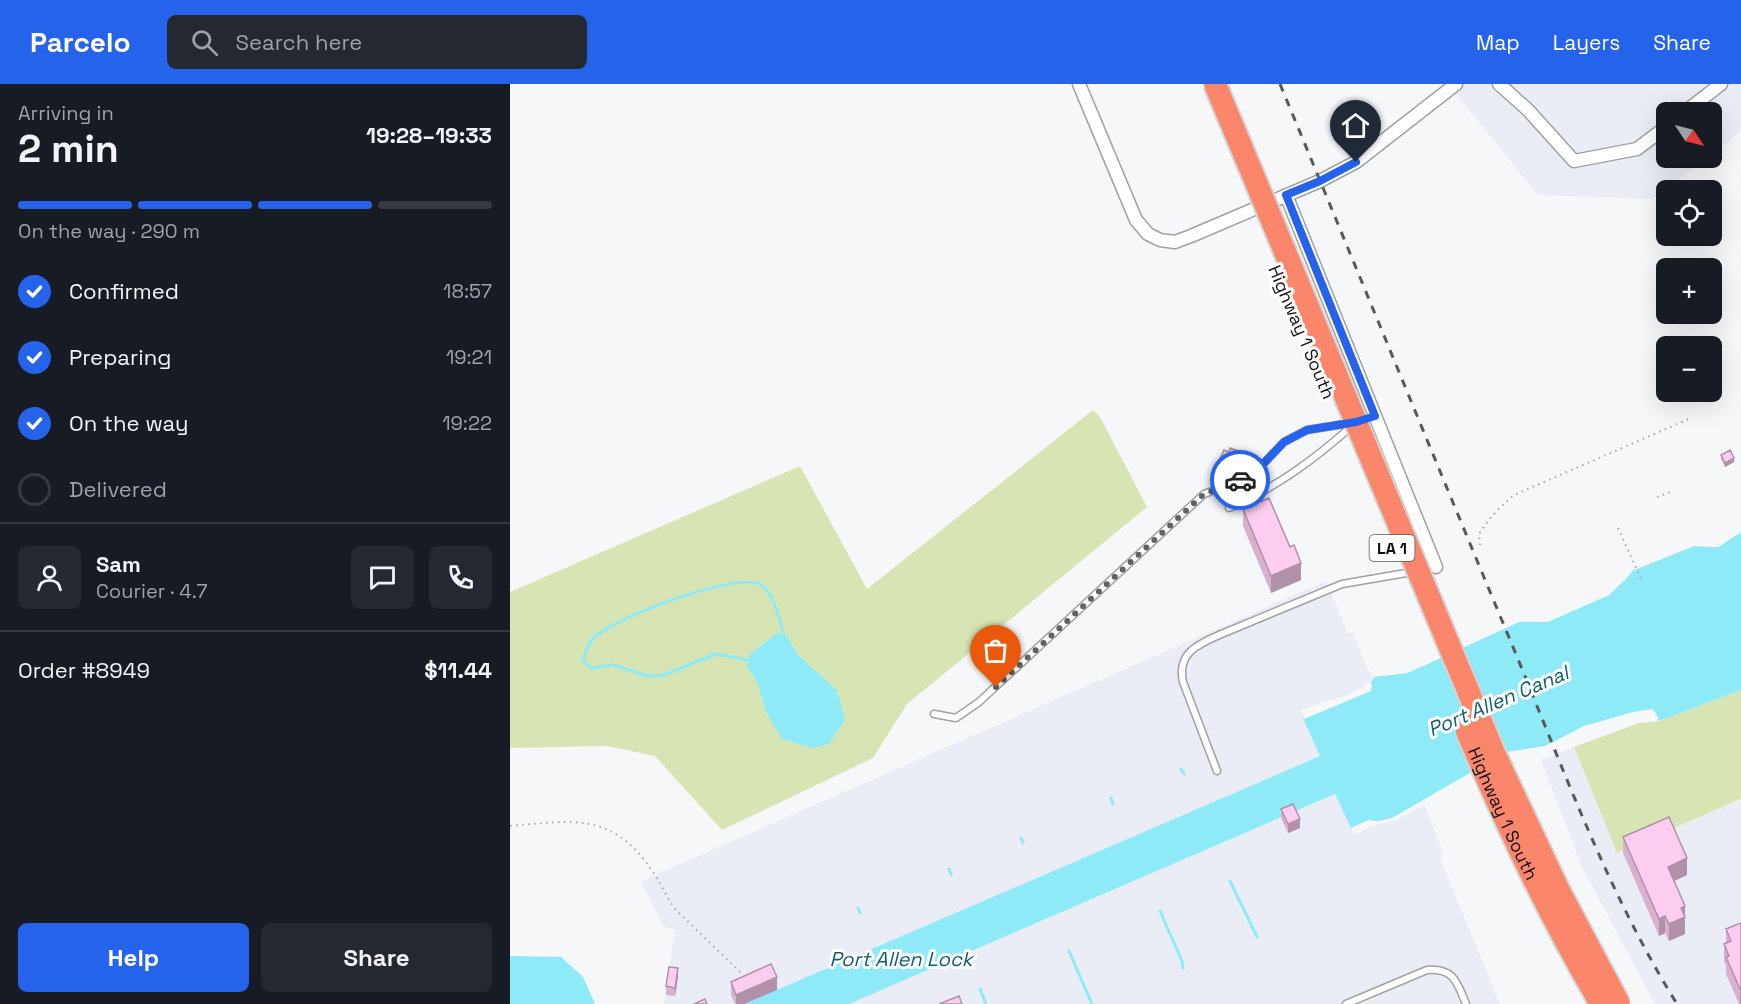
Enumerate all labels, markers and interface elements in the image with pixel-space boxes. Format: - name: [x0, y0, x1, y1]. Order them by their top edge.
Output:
- search box: [167, 15, 587, 69]
- text: Parcelo: [30, 24, 131, 60]
- icon: search: [188, 26, 221, 59]
- text: Search here: [236, 28, 362, 56]
- text: Map: [1476, 29, 1520, 56]
- text: Layers: [1553, 29, 1620, 56]
- text: Share: [1653, 29, 1711, 56]
- text: Arriving in: [18, 100, 114, 126]
- pin: [1330, 100, 1381, 162]
- north arrow: [1656, 102, 1722, 168]
- map controls: [1656, 102, 1722, 402]
- icon: home: [1339, 109, 1372, 142]
- text: 19:28–19:33: [366, 121, 492, 149]
- text: 2 min: [18, 124, 119, 173]
- button: locate: [1656, 180, 1722, 246]
- text: On the way · 290 m: [18, 218, 200, 244]
- button: +: [1656, 258, 1722, 324]
- street label: Highway 1 South: [1263, 262, 1341, 402]
- icon: check: [18, 275, 51, 308]
- text: Confirmed: [69, 277, 179, 305]
- text: 18:57: [443, 278, 492, 304]
- button: −: [1656, 336, 1722, 402]
- icon: check: [18, 341, 51, 374]
- text: Preparing: [69, 343, 171, 371]
- text: 19:21: [446, 344, 492, 370]
- icon: check: [18, 407, 51, 440]
- text: On the way: [69, 409, 188, 437]
- text: 19:22: [442, 410, 492, 436]
- courier: [1210, 450, 1270, 510]
- icon: car: [1224, 464, 1257, 497]
- text: Delivered: [69, 475, 167, 503]
- road number: LA 1: [1370, 535, 1414, 561]
- button: person: [18, 546, 81, 609]
- button: chat: [351, 546, 414, 609]
- button: phone: [429, 546, 492, 609]
- text: Sam: [96, 550, 141, 578]
- text: Courier · 4.7: [96, 578, 207, 604]
- pin: [970, 625, 1021, 687]
- icon: bag: [979, 634, 1012, 667]
- text: Order #8949: [18, 656, 150, 684]
- text: $11.44: [424, 656, 492, 684]
- water label: Port Allen Canal: [1424, 659, 1574, 742]
- street label: Highway 1 South: [1463, 743, 1544, 883]
- button: Help: [18, 923, 249, 992]
- button: Share: [261, 923, 492, 992]
- water label: Port Allen Lock: [829, 946, 975, 972]

